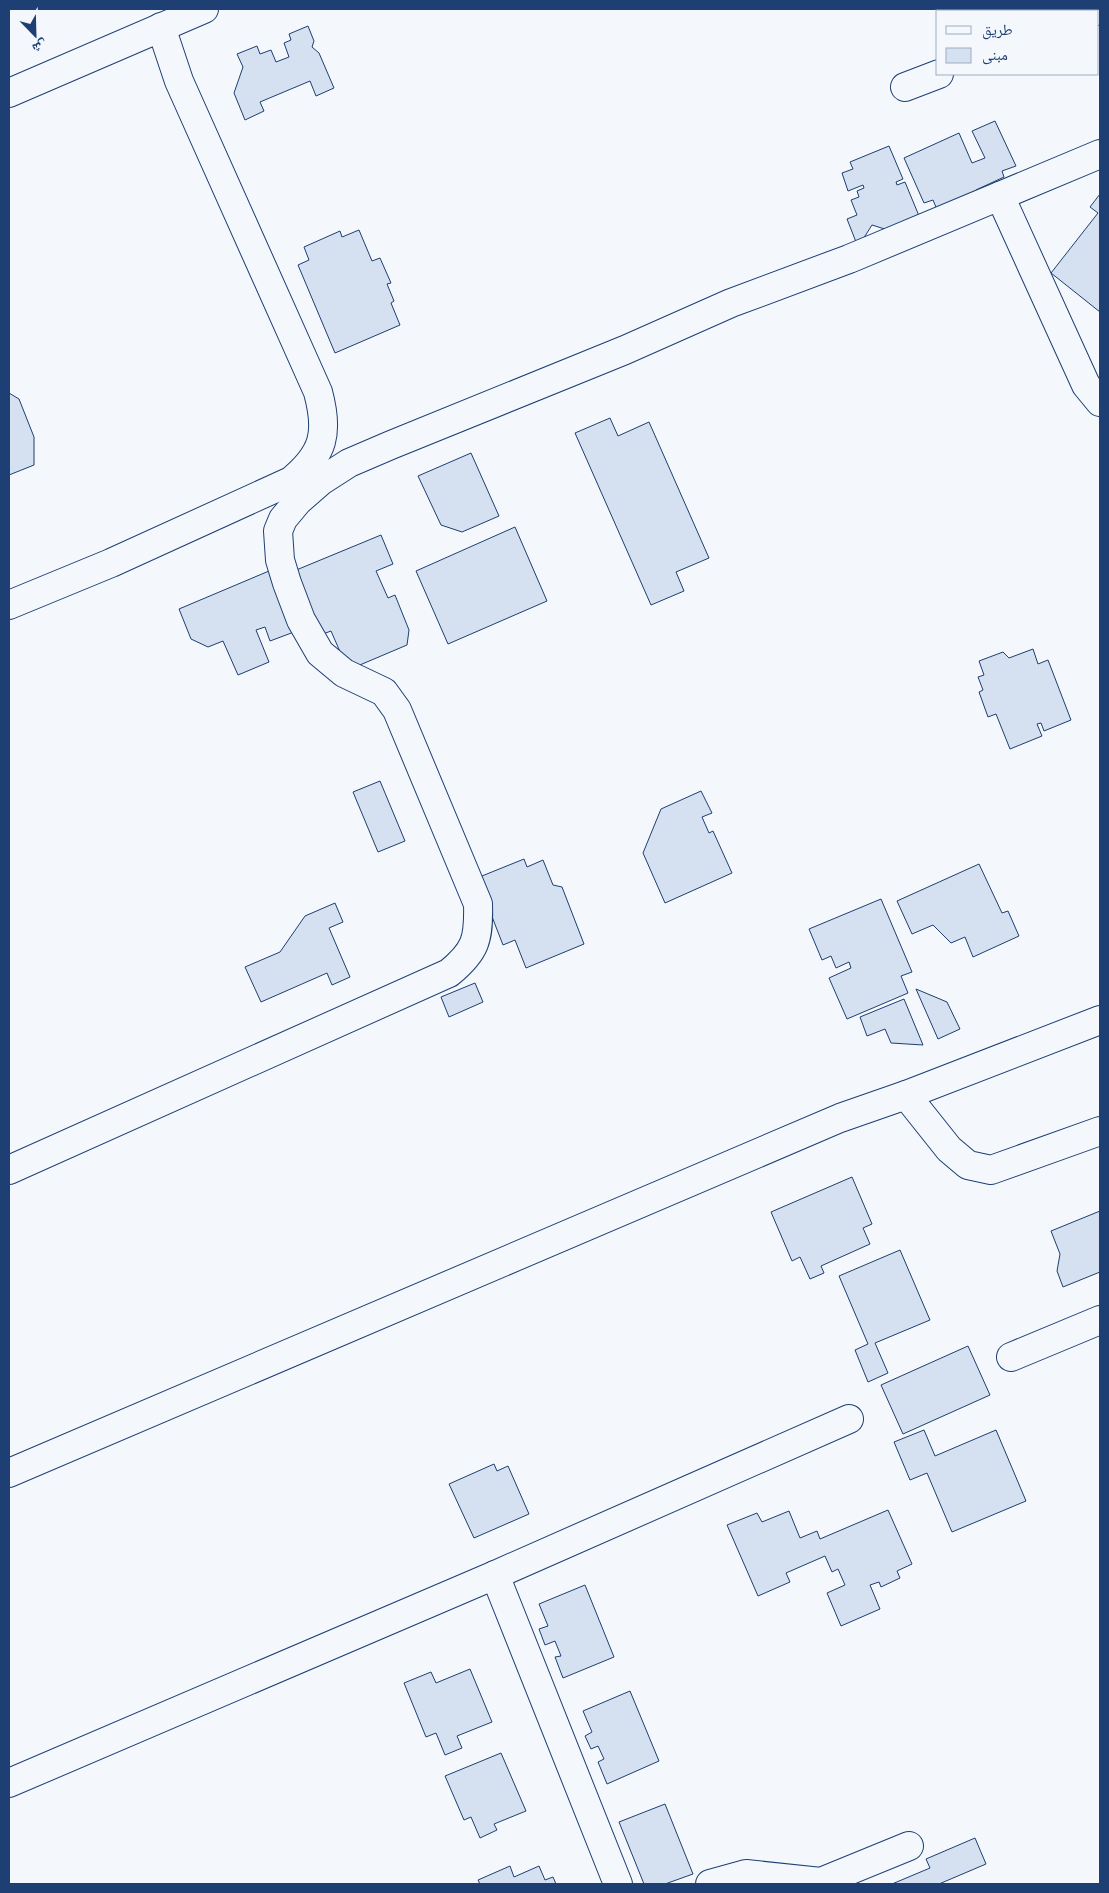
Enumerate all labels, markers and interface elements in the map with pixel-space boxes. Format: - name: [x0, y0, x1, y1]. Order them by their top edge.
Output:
- north arrow: [10, 10, 60, 60]
- legend: [936, 10, 1099, 75]
- text: طريق: [982, 21, 1013, 40]
- text: ش: [30, 36, 50, 57]
- text: مبنى: [982, 46, 1008, 65]

